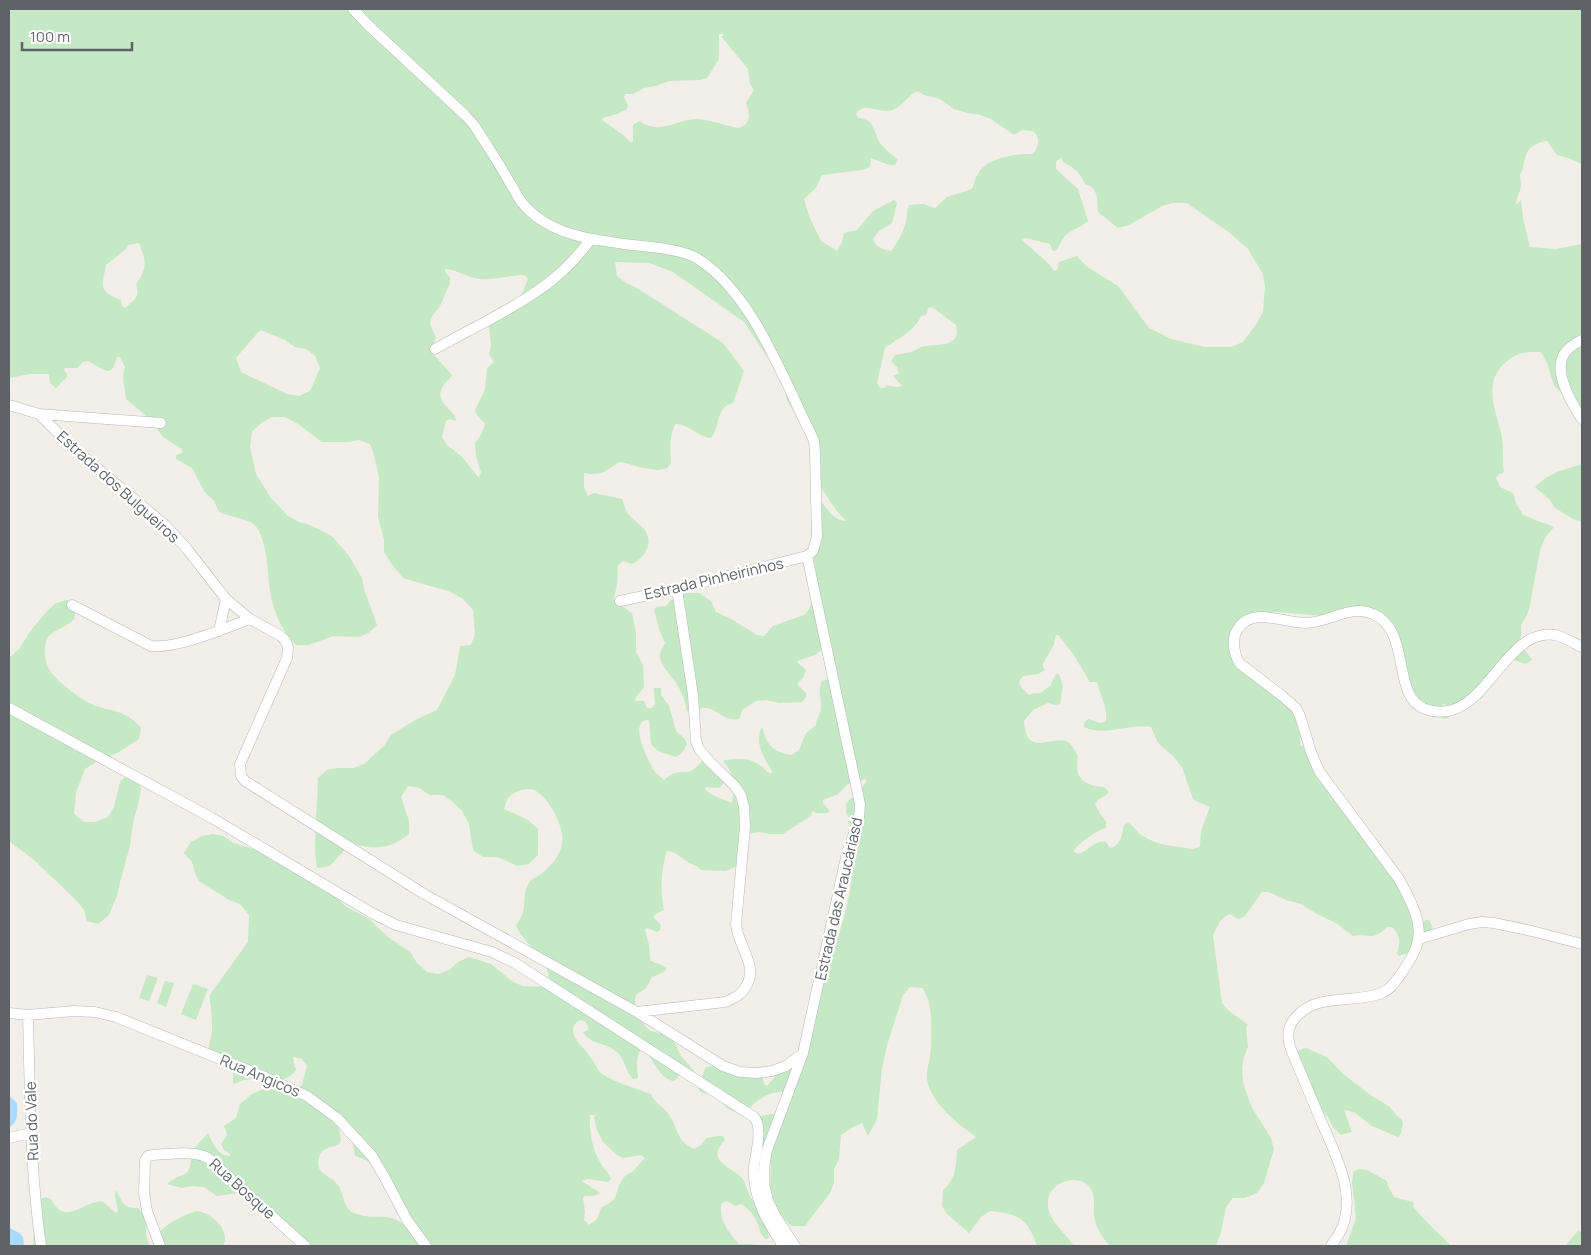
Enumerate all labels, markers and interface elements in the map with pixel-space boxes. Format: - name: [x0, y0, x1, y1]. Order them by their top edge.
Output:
- scale bar: [22, 20, 132, 52]
- text: 100 m: [30, 26, 70, 47]
- street label: Estrada dos Bulgueiros: [53, 426, 184, 547]
- street label: Estrada Pinheirinhos: [642, 552, 786, 605]
- street label: Estrada das Araucáriasd: [810, 815, 867, 982]
- street label: Rua Angicos: [217, 1049, 304, 1102]
- street label: Rua do Vale: [20, 1081, 43, 1161]
- street label: Rua Bosque: [205, 1153, 280, 1224]

